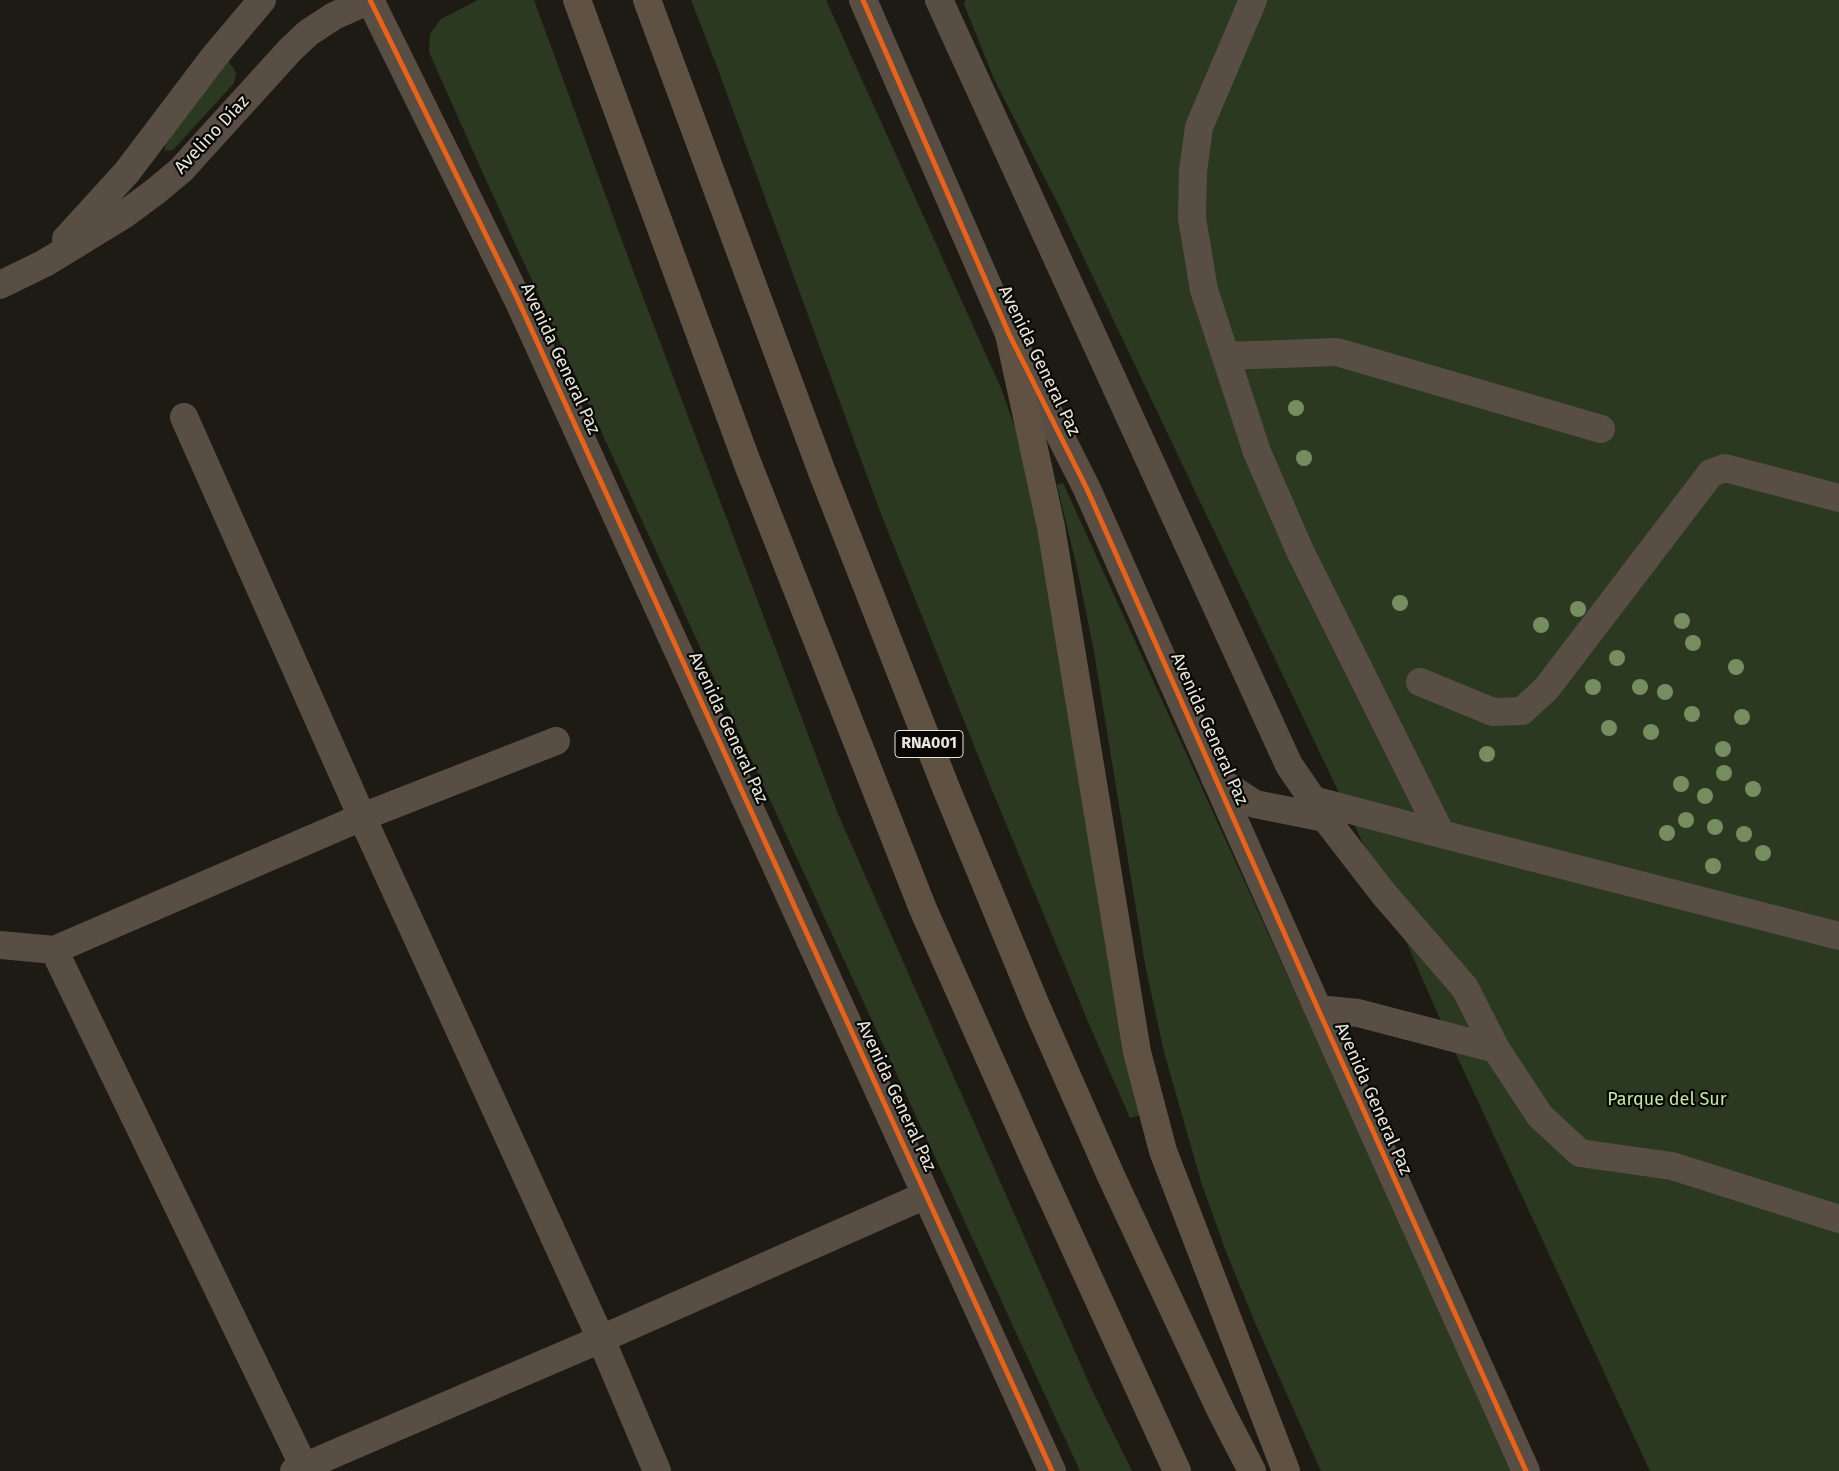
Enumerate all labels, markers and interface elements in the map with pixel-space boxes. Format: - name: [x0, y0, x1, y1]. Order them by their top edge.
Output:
- street label: Avelino Díaz: [170, 91, 254, 179]
- street label: Avenida General Paz: [515, 280, 605, 438]
- street label: Avenida General Paz: [993, 282, 1085, 440]
- street label: Avenida General Paz: [683, 649, 773, 807]
- street label: Avenida General Paz: [1166, 649, 1252, 809]
- road number: RNA001: [895, 731, 963, 758]
- street label: Avenida General Paz: [851, 1017, 941, 1175]
- street label: Avenida General Paz: [1330, 1019, 1416, 1179]
- park label: Parque del Sur: [1607, 1089, 1727, 1111]

